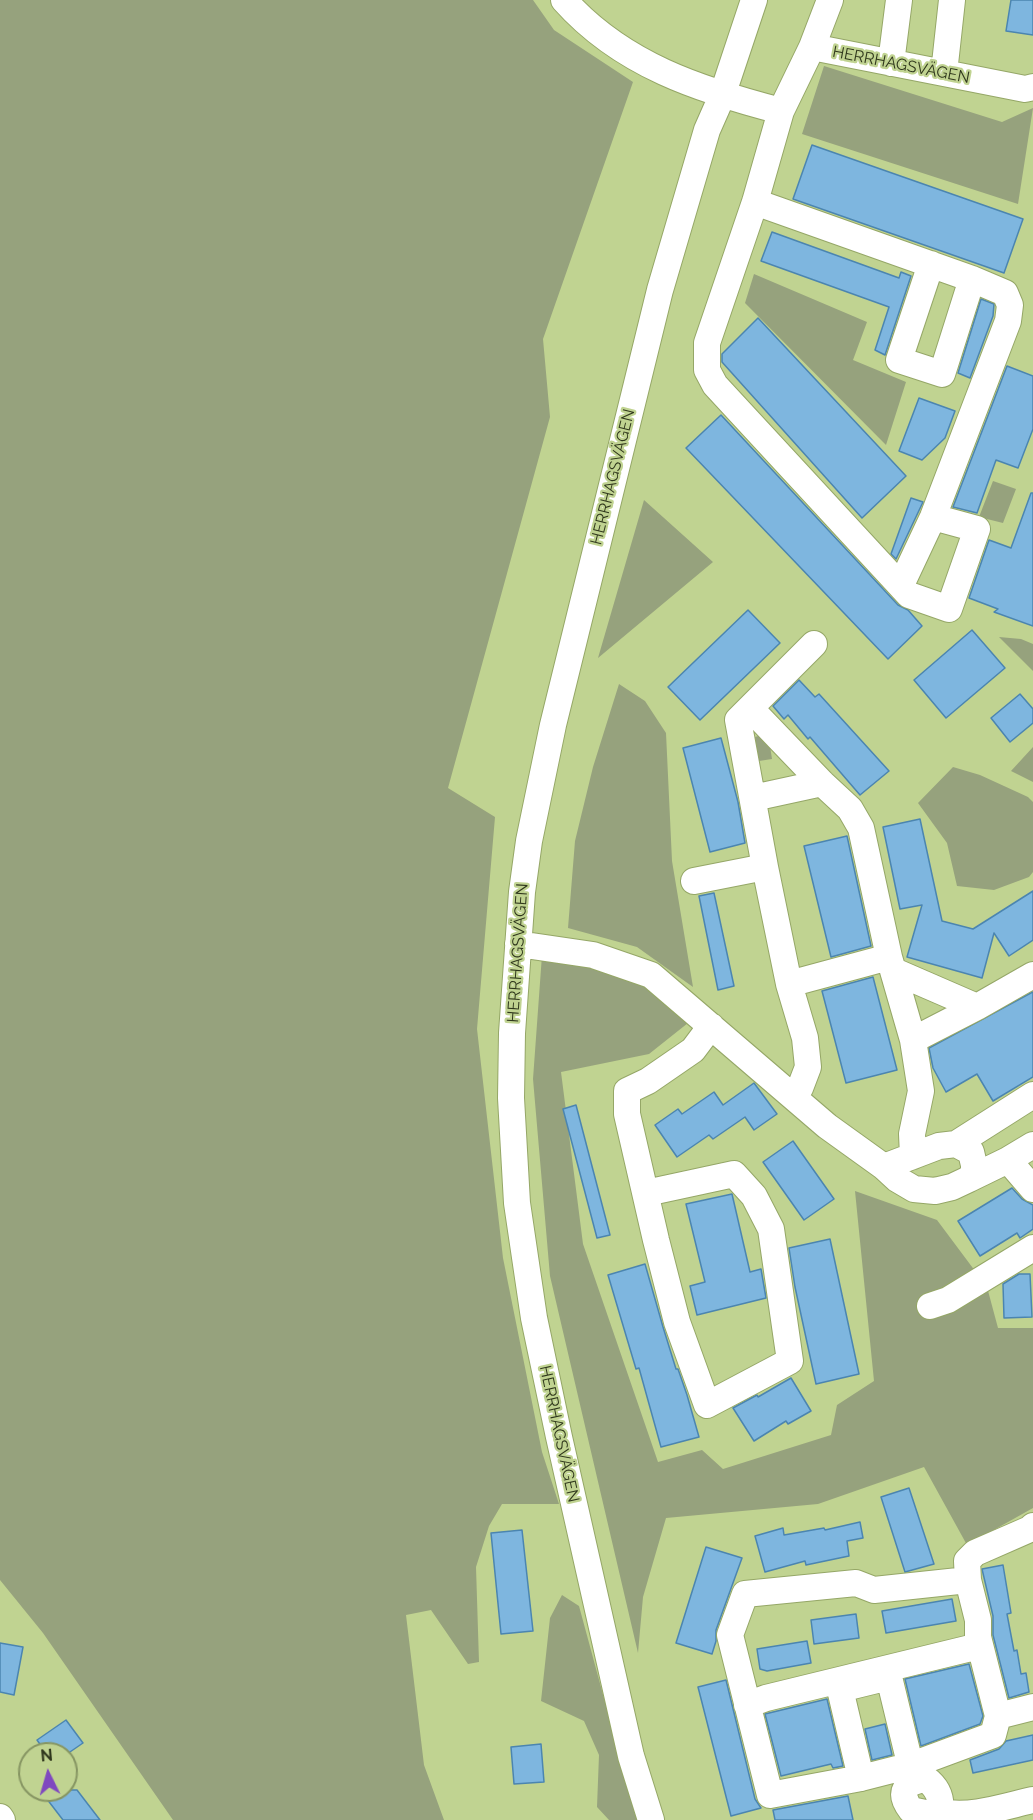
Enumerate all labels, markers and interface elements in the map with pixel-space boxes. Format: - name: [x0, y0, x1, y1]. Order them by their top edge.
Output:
- street label: HERRHAGSVÄGEN: [831, 42, 971, 88]
- street label: HERRHAGSVÄGEN: [587, 407, 639, 547]
- street label: HERRHAGSVÄGEN: [504, 883, 532, 1023]
- street label: HERRHAGSVÄGEN: [535, 1364, 583, 1504]
- north arrow: [18, 1742, 78, 1802]
- text: N: [40, 1746, 53, 1766]

